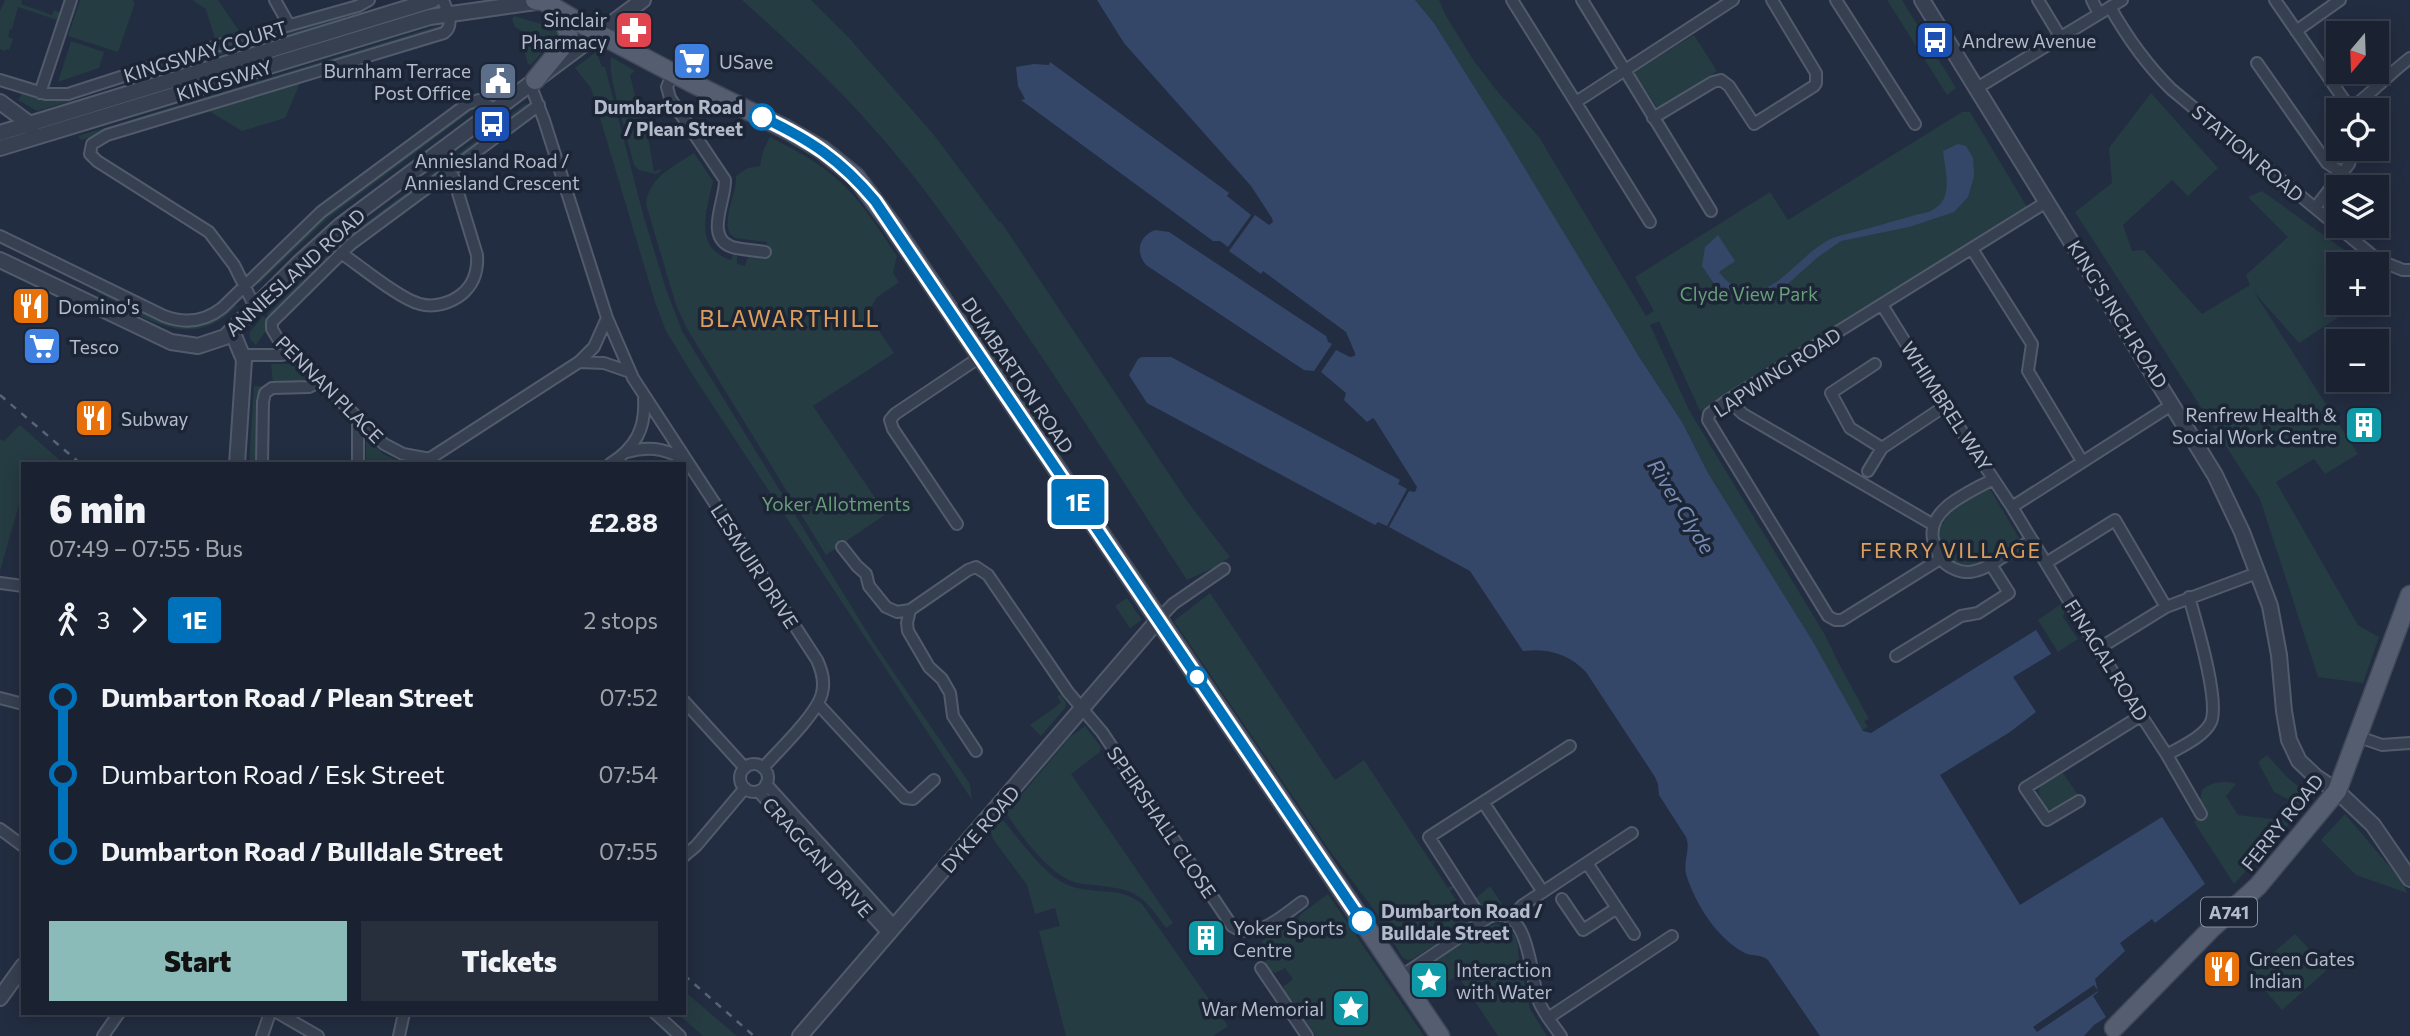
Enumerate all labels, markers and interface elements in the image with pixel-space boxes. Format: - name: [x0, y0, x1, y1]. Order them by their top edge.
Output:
- place label: Sinclair Pharmacy: [521, 8, 607, 53]
- pharmacy icon: Sinclair Pharmacy: [613, 9, 655, 51]
- street label: KINGSWAY COURT: [121, 15, 289, 87]
- bus stop icon: Andrew Avenue: [1914, 19, 1956, 61]
- north arrow: [2326, 21, 2389, 84]
- map controls: [2326, 21, 2389, 392]
- place label: Andrew Avenue: [1962, 29, 2096, 52]
- supermarket icon: USave: [671, 40, 713, 82]
- place label: USave: [719, 50, 773, 73]
- street label: KINGSWAY: [173, 55, 275, 105]
- place label: Burnham Terrace Post Office: [324, 59, 471, 104]
- public building icon: Burnham Terrace Post Office: [477, 60, 519, 102]
- place label: Dumbarton Road / Plean Street: [594, 95, 743, 140]
- button: locate: [2326, 98, 2389, 161]
- street label: STATION ROAD: [2188, 100, 2308, 206]
- bus stop icon: Anniesland Road / Anniesland Crescent: [471, 103, 513, 145]
- marker: Dumbarton Road / Plean Street: [749, 104, 775, 130]
- place label: Anniesland Road / Anniesland Crescent: [404, 149, 580, 194]
- button: layers: [2326, 175, 2389, 238]
- street label: ANNIESLAND ROAD: [220, 203, 370, 341]
- street label: KING'S INCH ROAD: [2063, 236, 2173, 392]
- button: +: [2326, 252, 2389, 315]
- park label: Clyde View Park: [1680, 282, 1818, 305]
- restaurant icon: Domino's: [10, 285, 52, 327]
- street label: DUMBARTON ROAD: [957, 293, 1079, 457]
- place label: Domino's: [58, 295, 140, 318]
- district label: BLAWARTHILL: [699, 304, 881, 332]
- street label: LAPWING ROAD: [1709, 322, 1845, 422]
- supermarket icon: Tesco: [21, 325, 63, 367]
- button: −: [2326, 329, 2389, 392]
- street label: PENNAN PLACE: [271, 330, 389, 448]
- place label: Tesco: [69, 335, 119, 358]
- street label: WHIMBREL WAY: [1897, 337, 1997, 475]
- restaurant icon: Subway: [73, 397, 115, 439]
- place label: Renfrew Health & Social Work Centre: [2172, 403, 2337, 448]
- building icon: Renfrew Health & Social Work Centre: [2343, 404, 2385, 446]
- place label: Subway: [121, 407, 188, 430]
- water label: River Clyde: [1643, 454, 1721, 558]
- line badge: 1E: [1046, 479, 1110, 525]
- text: 6 min: [49, 484, 146, 531]
- text: 1E: [1065, 487, 1091, 516]
- park label: Yoker Allotments: [762, 492, 910, 515]
- street label: LESMUIR DRIVE: [706, 500, 804, 632]
- text: £2.88: [589, 506, 658, 537]
- text: 07:49 – 07:55 · Bus: [49, 534, 243, 562]
- district label: FERRY VILLAGE: [1860, 537, 2042, 562]
- street label: FINAGAL ROAD: [2060, 595, 2154, 725]
- icon: walk: [49, 601, 87, 639]
- icon: forward: [120, 601, 158, 639]
- text: 1E: [182, 605, 207, 634]
- text: 3: [97, 606, 110, 634]
- text: 2 stops: [584, 606, 658, 634]
- unlabelled marker: [1187, 667, 1207, 687]
- text: Dumbarton Road / Plean Street: [101, 681, 473, 712]
- text: 07:52: [600, 683, 658, 711]
- street label: SPEIRSHALL CLOSE: [1103, 742, 1221, 902]
- text: Dumbarton Road / Esk Street: [101, 758, 445, 789]
- text: 07:54: [599, 760, 658, 788]
- street label: FERRY ROAD: [2236, 769, 2328, 875]
- street label: DYKE ROAD: [936, 781, 1024, 877]
- street label: CRAGGAN DRIVE: [758, 792, 878, 922]
- text: Dumbarton Road / Bulldale Street: [101, 835, 503, 866]
- text: 07:55: [599, 837, 658, 865]
- road number: A741: [2201, 897, 2257, 926]
- place label: Dumbarton Road / Bulldale Street: [1381, 899, 1543, 944]
- marker: Dumbarton Road / Bulldale Street: [1349, 908, 1375, 934]
- place label: Yoker Sports Centre: [1233, 916, 1344, 961]
- building icon: Yoker Sports Centre: [1185, 917, 1227, 959]
- button: Start: [49, 921, 347, 1001]
- button: Tickets: [361, 921, 658, 1001]
- place label: Green Gates Indian: [2249, 947, 2355, 992]
- restaurant icon: Green Gates Indian: [2201, 948, 2243, 990]
- place label: Interaction with Water: [1456, 958, 1552, 1003]
- place icon: Interaction with Water: [1408, 959, 1450, 1001]
- place icon: War Memorial: [1330, 987, 1372, 1029]
- place label: War Memorial: [1201, 997, 1324, 1020]

